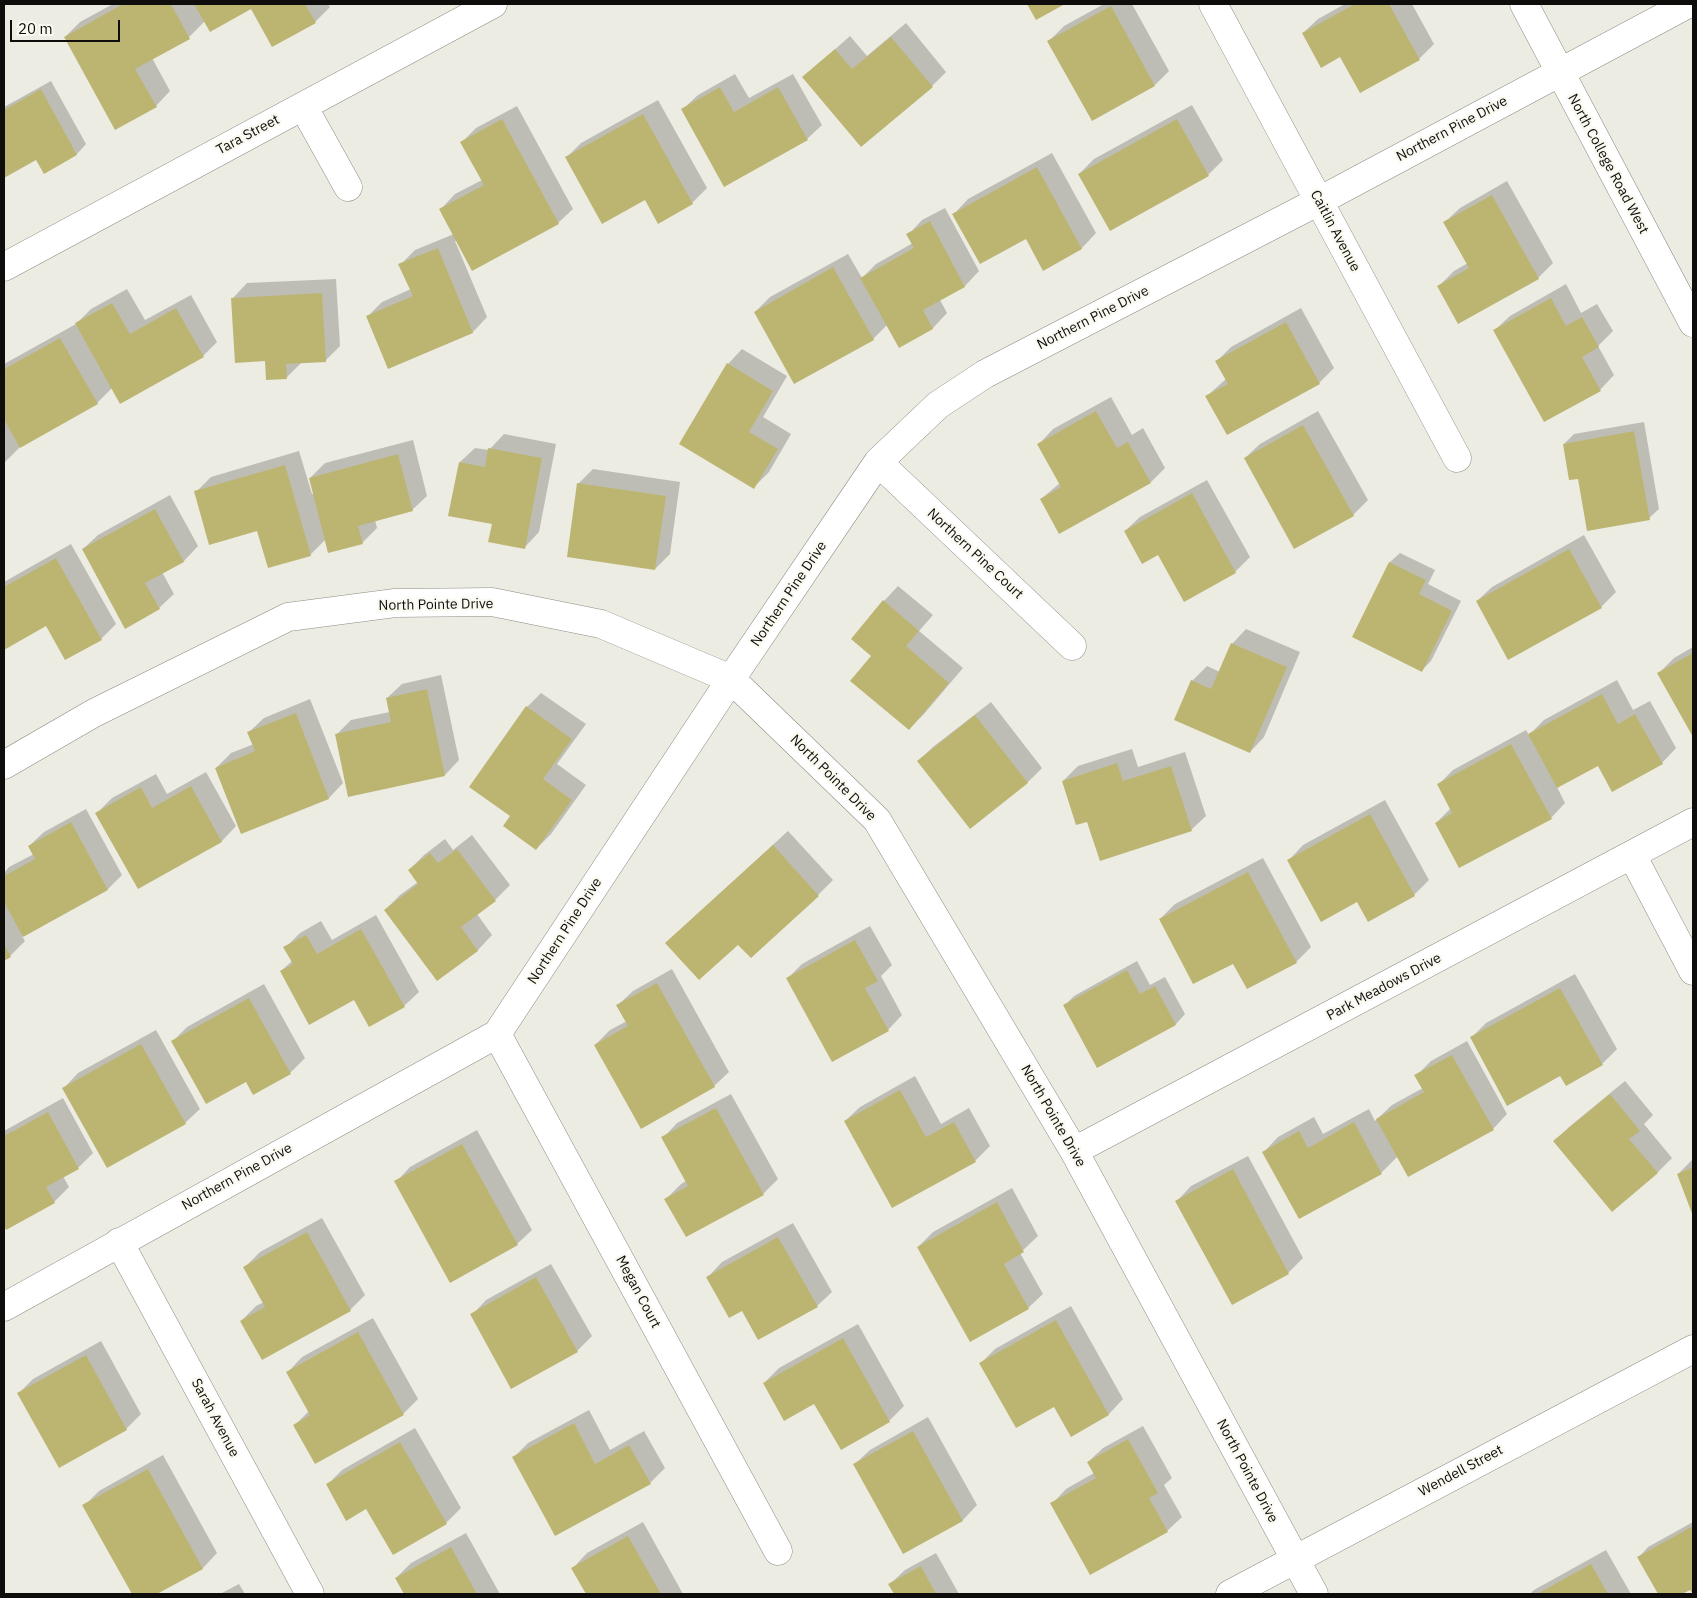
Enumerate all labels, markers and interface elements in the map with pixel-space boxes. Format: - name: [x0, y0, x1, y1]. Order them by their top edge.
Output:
- scale bar: [12, 10, 122, 42]
- text: 20 m: [18, 19, 53, 38]
- street label: North College Road West: [1564, 91, 1652, 237]
- street label: Northern Pine Drive: [1394, 93, 1510, 165]
- street label: Tara Street: [214, 111, 282, 159]
- street label: Caitlin Avenue: [1306, 187, 1364, 275]
- street label: Northern Pine Drive: [1034, 283, 1152, 353]
- street label: Northern Pine Court: [923, 505, 1027, 603]
- street label: Northern Pine Drive: [748, 538, 830, 650]
- street label: North Pointe Drive: [378, 596, 494, 614]
- street label: North Pointe Drive: [786, 731, 880, 825]
- street label: Northern Pine Drive: [524, 875, 606, 987]
- street label: Park Meadows Drive: [1324, 950, 1444, 1024]
- street label: North Pointe Drive: [1017, 1062, 1089, 1170]
- street label: Northern Pine Drive: [179, 1140, 295, 1214]
- street label: Megan Court: [612, 1253, 664, 1331]
- street label: Sarah Avenue: [187, 1376, 243, 1460]
- street label: North Pointe Drive: [1213, 1416, 1281, 1526]
- street label: Wendell Street: [1416, 1442, 1506, 1500]

